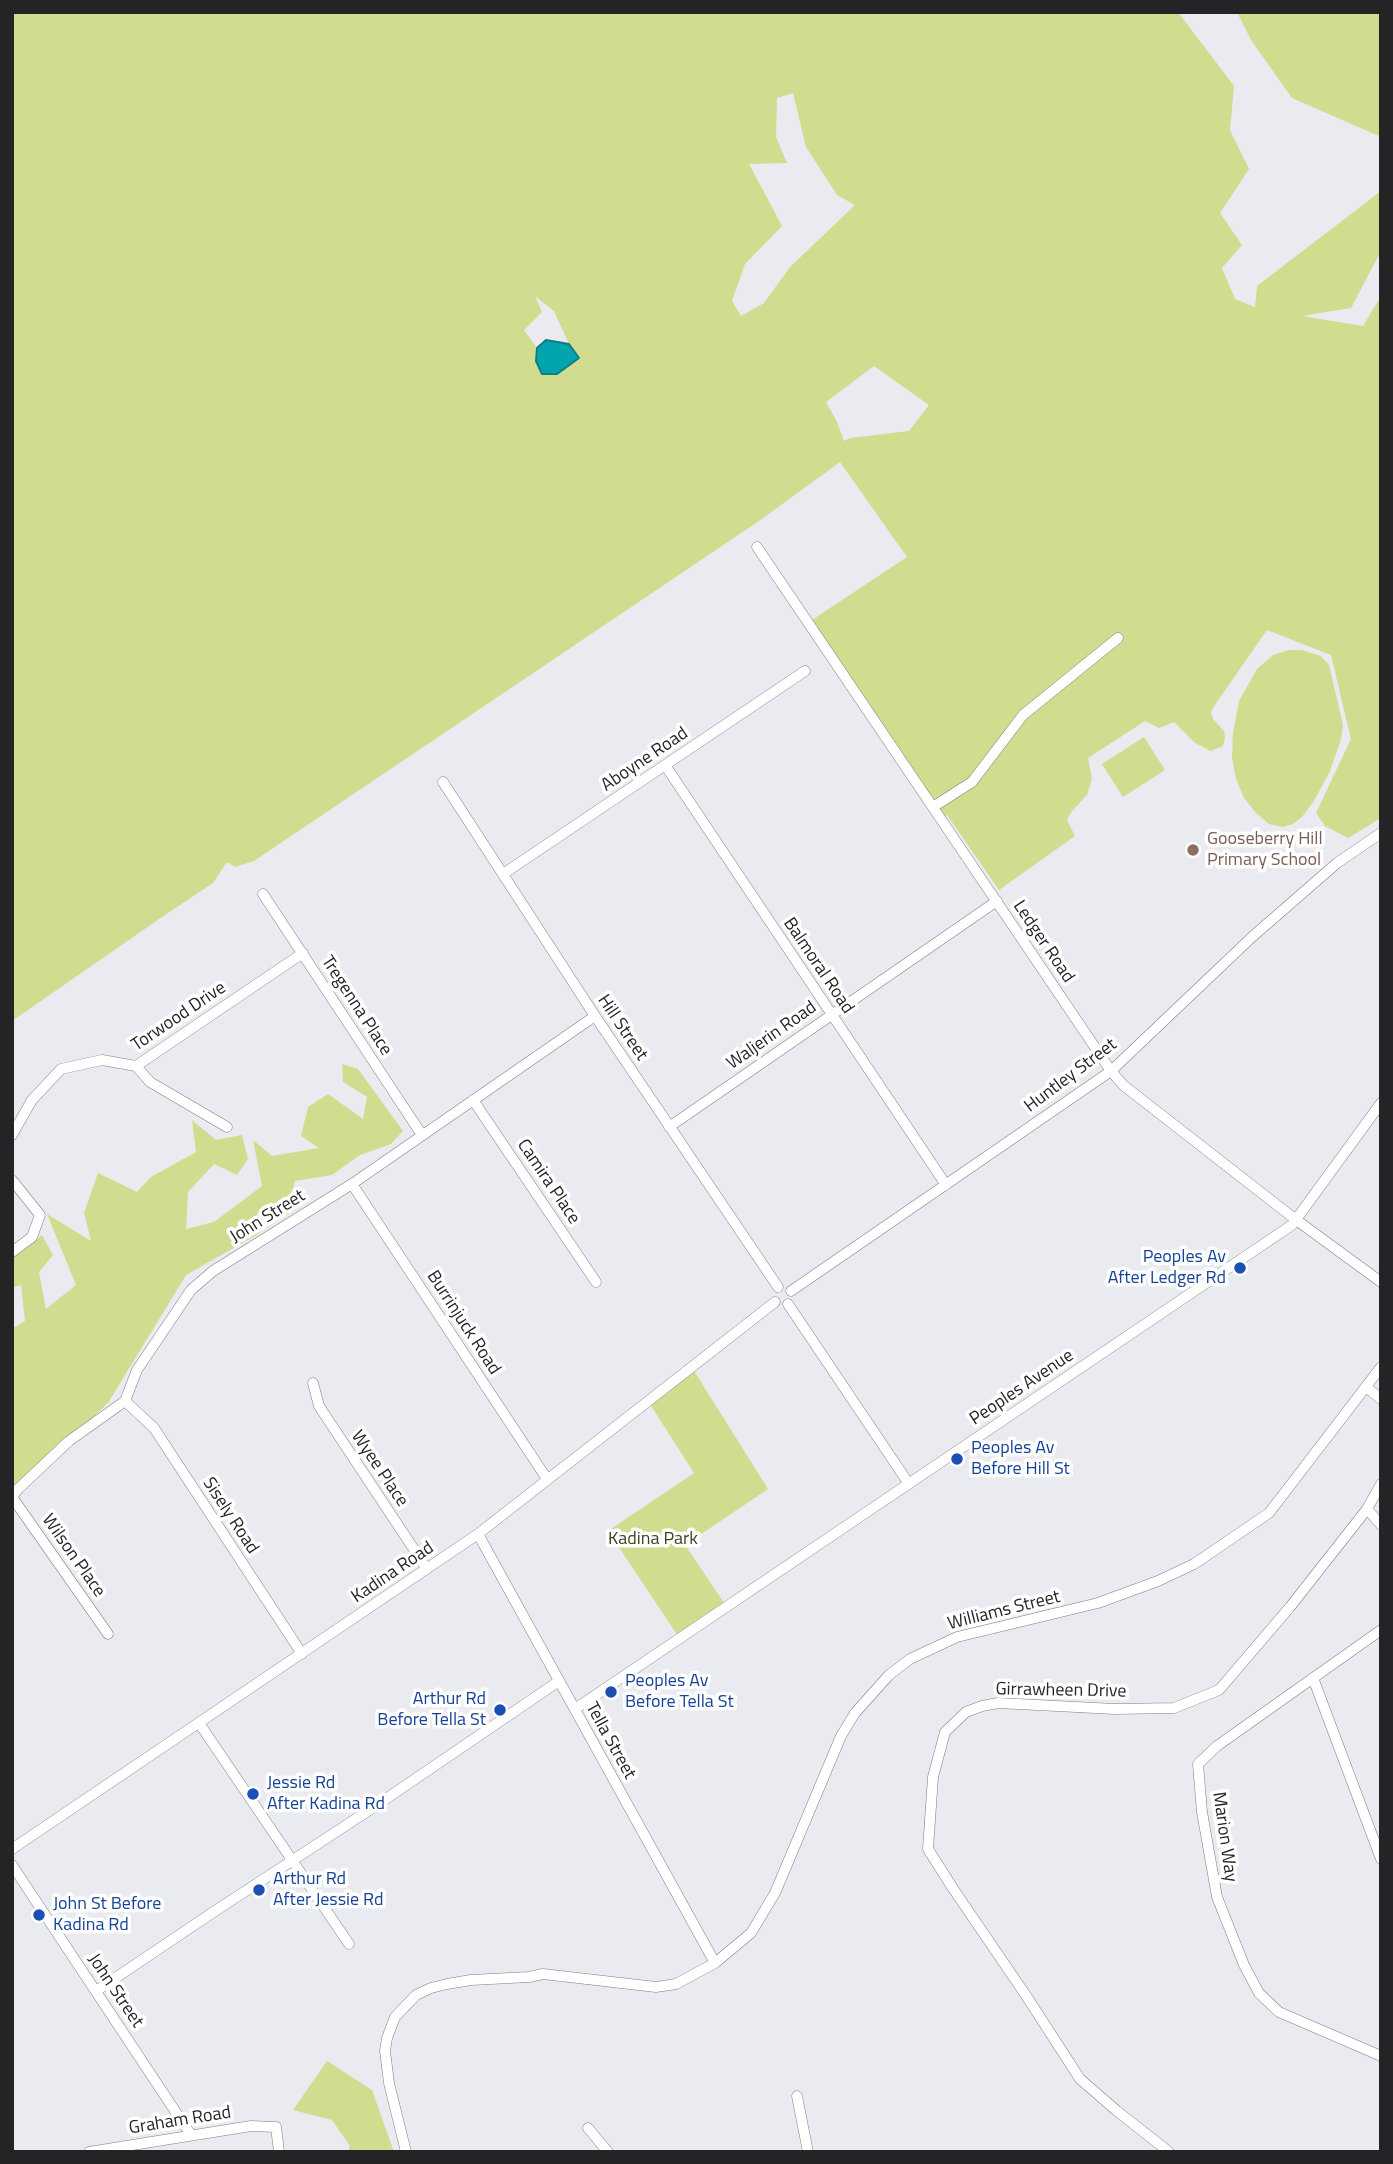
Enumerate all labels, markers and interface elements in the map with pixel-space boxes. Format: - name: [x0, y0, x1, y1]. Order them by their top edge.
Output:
- street label: Aboyne Road: [598, 723, 692, 797]
- place label: Gooseberry Hill Primary School: [1207, 829, 1323, 872]
- marker: Gooseberry Hill Primary School: [1185, 842, 1201, 858]
- street label: Ledger Road: [1008, 897, 1078, 987]
- street label: Balmoral Road: [778, 914, 858, 1018]
- street label: Tregenna Place: [316, 952, 396, 1060]
- street label: Torwood Drive: [128, 978, 230, 1056]
- street label: Hill Street: [592, 991, 652, 1065]
- street label: Waljerin Road: [723, 997, 821, 1075]
- street label: Huntley Street: [1021, 1034, 1121, 1118]
- street label: Camira Place: [512, 1135, 584, 1229]
- street label: John Street: [227, 1186, 309, 1248]
- place label: Peoples Av After Ledger Rd: [1108, 1247, 1226, 1290]
- marker: Peoples Av After Ledger Rd: [1232, 1260, 1248, 1276]
- street label: Burrinjuck Road: [421, 1267, 505, 1379]
- street label: Peoples Avenue: [966, 1345, 1078, 1431]
- street label: Wyee Place: [346, 1427, 412, 1511]
- place label: Peoples Av Before Hill St: [971, 1438, 1070, 1480]
- marker: Peoples Av Before Hill St: [949, 1451, 965, 1467]
- street label: Sisely Road: [197, 1474, 263, 1558]
- street label: Wilson Place: [37, 1510, 109, 1602]
- park label: Kadina Park: [608, 1529, 698, 1551]
- street label: Kadina Road: [348, 1538, 438, 1608]
- street label: Williams Street: [946, 1587, 1062, 1635]
- place label: Peoples Av Before Tella St: [625, 1671, 734, 1714]
- street label: Girrawheen Drive: [995, 1679, 1127, 1703]
- marker: Peoples Av Before Tella St: [603, 1684, 619, 1700]
- place label: Arthur Rd Before Tella St: [377, 1689, 486, 1732]
- street label: Tella Street: [580, 1699, 640, 1783]
- marker: Arthur Rd Before Tella St: [492, 1702, 508, 1718]
- place label: Jessie Rd After Kadina Rd: [267, 1773, 385, 1816]
- marker: Jessie Rd After Kadina Rd: [245, 1786, 261, 1802]
- street label: Marion Way: [1207, 1791, 1241, 1883]
- place label: Arthur Rd After Jessie Rd: [273, 1869, 384, 1912]
- marker: Arthur Rd After Jessie Rd: [251, 1882, 267, 1898]
- place label: John St Before Kadina Rd: [53, 1894, 161, 1937]
- marker: John St Before Kadina Rd: [31, 1907, 47, 1923]
- street label: John Street: [82, 1950, 148, 2032]
- street label: Graham Road: [127, 2102, 233, 2140]

